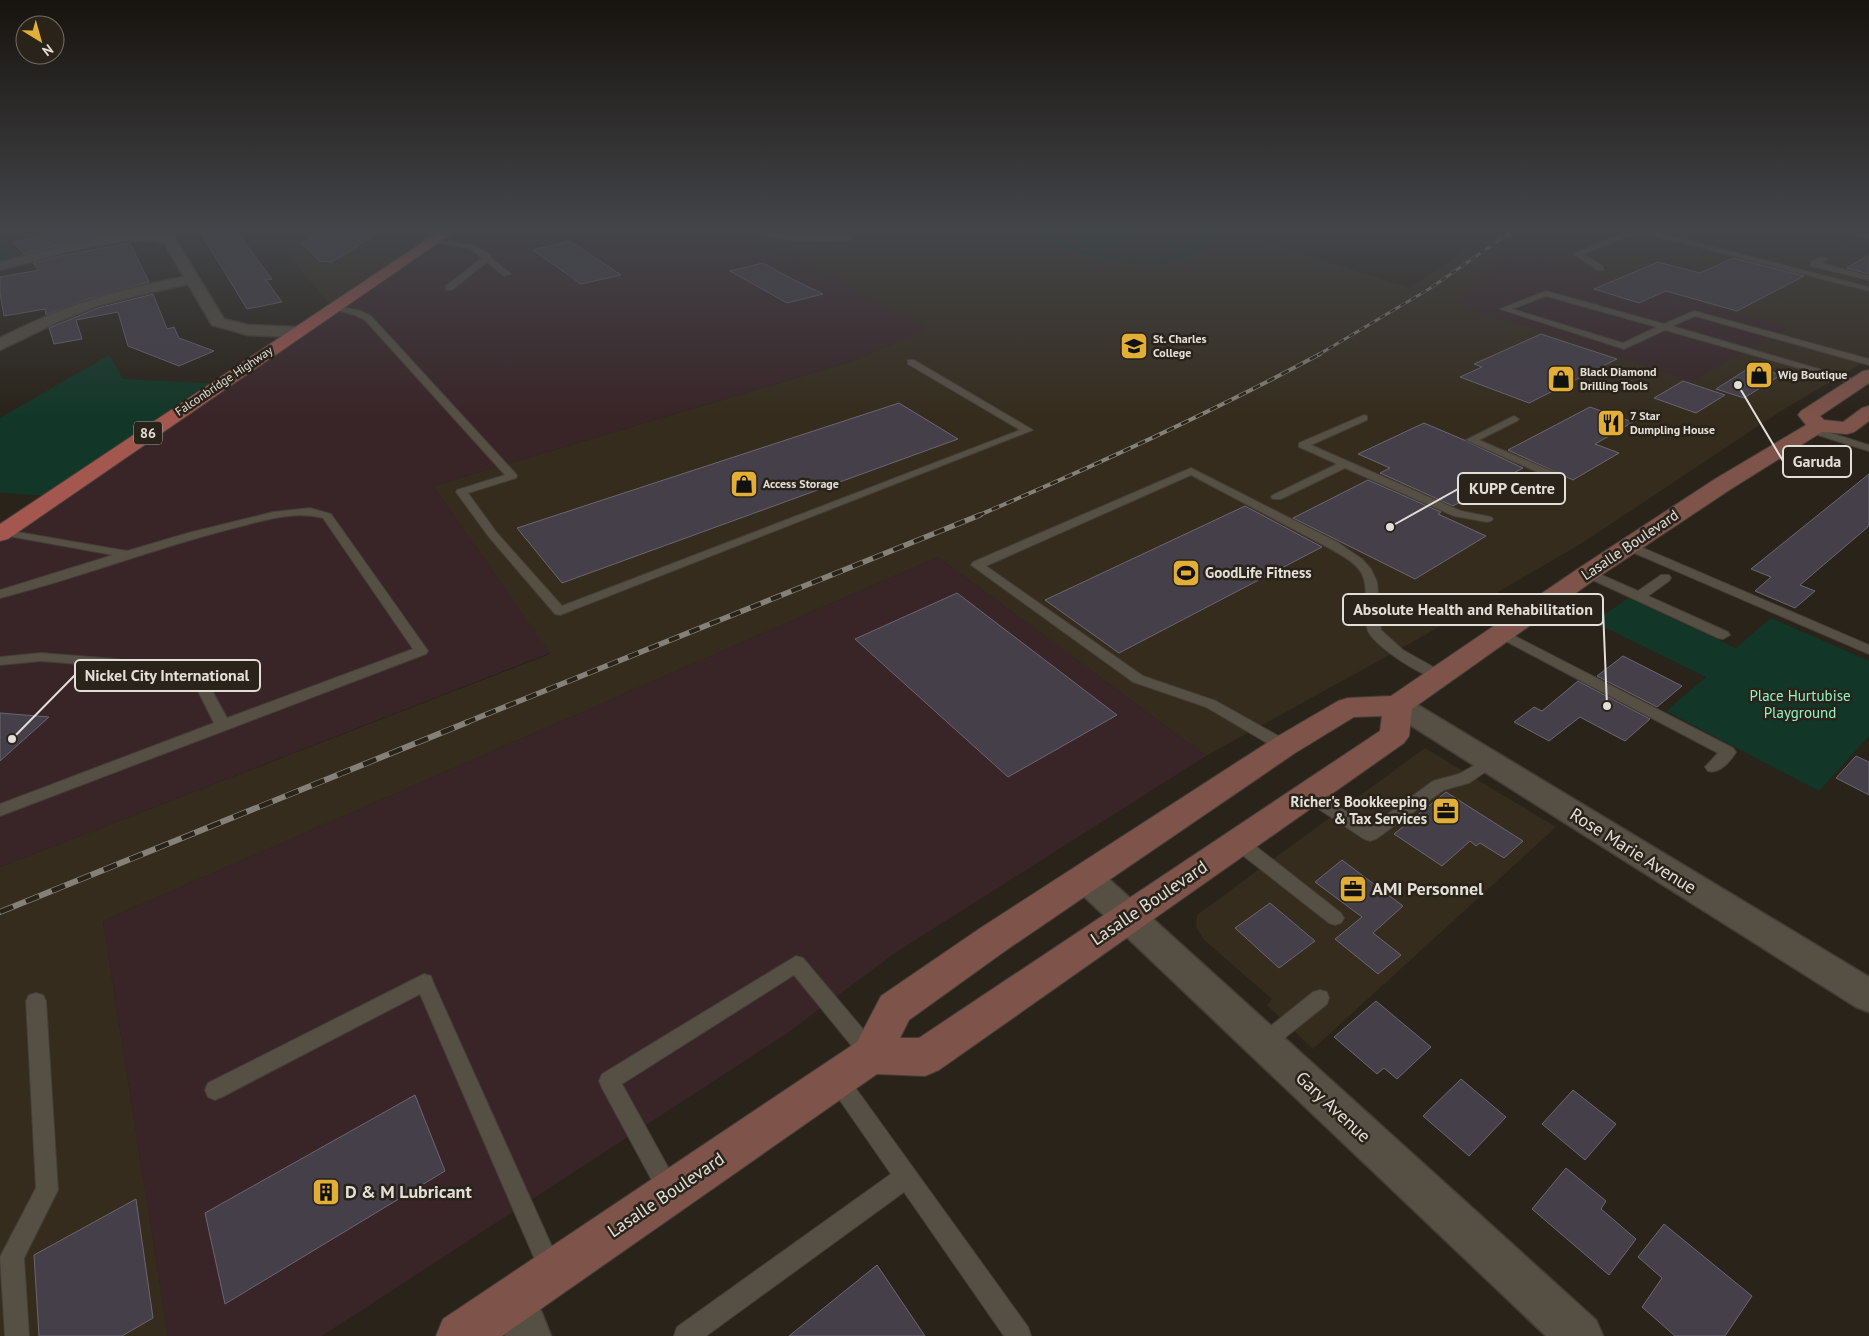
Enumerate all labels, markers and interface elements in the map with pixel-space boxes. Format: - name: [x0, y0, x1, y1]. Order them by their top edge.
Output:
- north arrow: [15, 15, 65, 65]
- text: N: [39, 40, 57, 60]
- school or university icon: St. Charles College: [1119, 331, 1149, 361]
- place label: St. Charles College: [1153, 331, 1207, 360]
- street label: Falconbridge Highway: [172, 342, 276, 419]
- shop icon: Wig Boutique: [1744, 360, 1774, 390]
- shop icon: Black Diamond Drilling Tools: [1546, 364, 1576, 394]
- place label: Black Diamond Drilling Tools: [1580, 364, 1656, 393]
- place label: Wig Boutique: [1778, 367, 1847, 382]
- restaurant icon: 7 Star Dumpling House: [1596, 408, 1626, 438]
- place label: 7 Star Dumpling House: [1630, 408, 1715, 437]
- road number: 86: [134, 422, 162, 444]
- callout: Garuda: [1783, 446, 1851, 477]
- text: Garuda: [1793, 451, 1841, 471]
- shop icon: Access Storage: [729, 469, 759, 499]
- callout: KUPP Centre: [1458, 473, 1565, 504]
- place label: Access Storage: [763, 476, 839, 491]
- text: KUPP Centre: [1469, 478, 1555, 498]
- street label: Lasalle Boulevard: [1577, 505, 1682, 584]
- sports icon: GoodLife Fitness: [1171, 558, 1201, 588]
- place label: GoodLife Fitness: [1205, 563, 1312, 582]
- callout: Absolute Health and Rehabilitation: [1343, 594, 1603, 625]
- text: Absolute Health and Rehabilitation: [1353, 599, 1593, 619]
- callout: Nickel City International: [75, 660, 260, 691]
- text: Nickel City International: [85, 665, 250, 685]
- park label: Place Hurtubise Playground: [1749, 686, 1851, 722]
- place label: Richer's Bookkeeping & Tax Services: [1290, 792, 1427, 828]
- office icon: Richer's Bookkeeping & Tax Services: [1431, 796, 1461, 826]
- street label: Rose Marie Avenue: [1566, 802, 1701, 899]
- street label: Lasalle Boulevard: [1086, 855, 1212, 950]
- office icon: AMI Personnel: [1338, 874, 1368, 904]
- place label: AMI Personnel: [1372, 877, 1484, 900]
- street label: Gary Avenue: [1291, 1066, 1376, 1147]
- street label: Lasalle Boulevard: [603, 1147, 729, 1242]
- building icon: D & M Lubricant: [311, 1177, 341, 1207]
- place label: D & M Lubricant: [345, 1180, 472, 1203]

